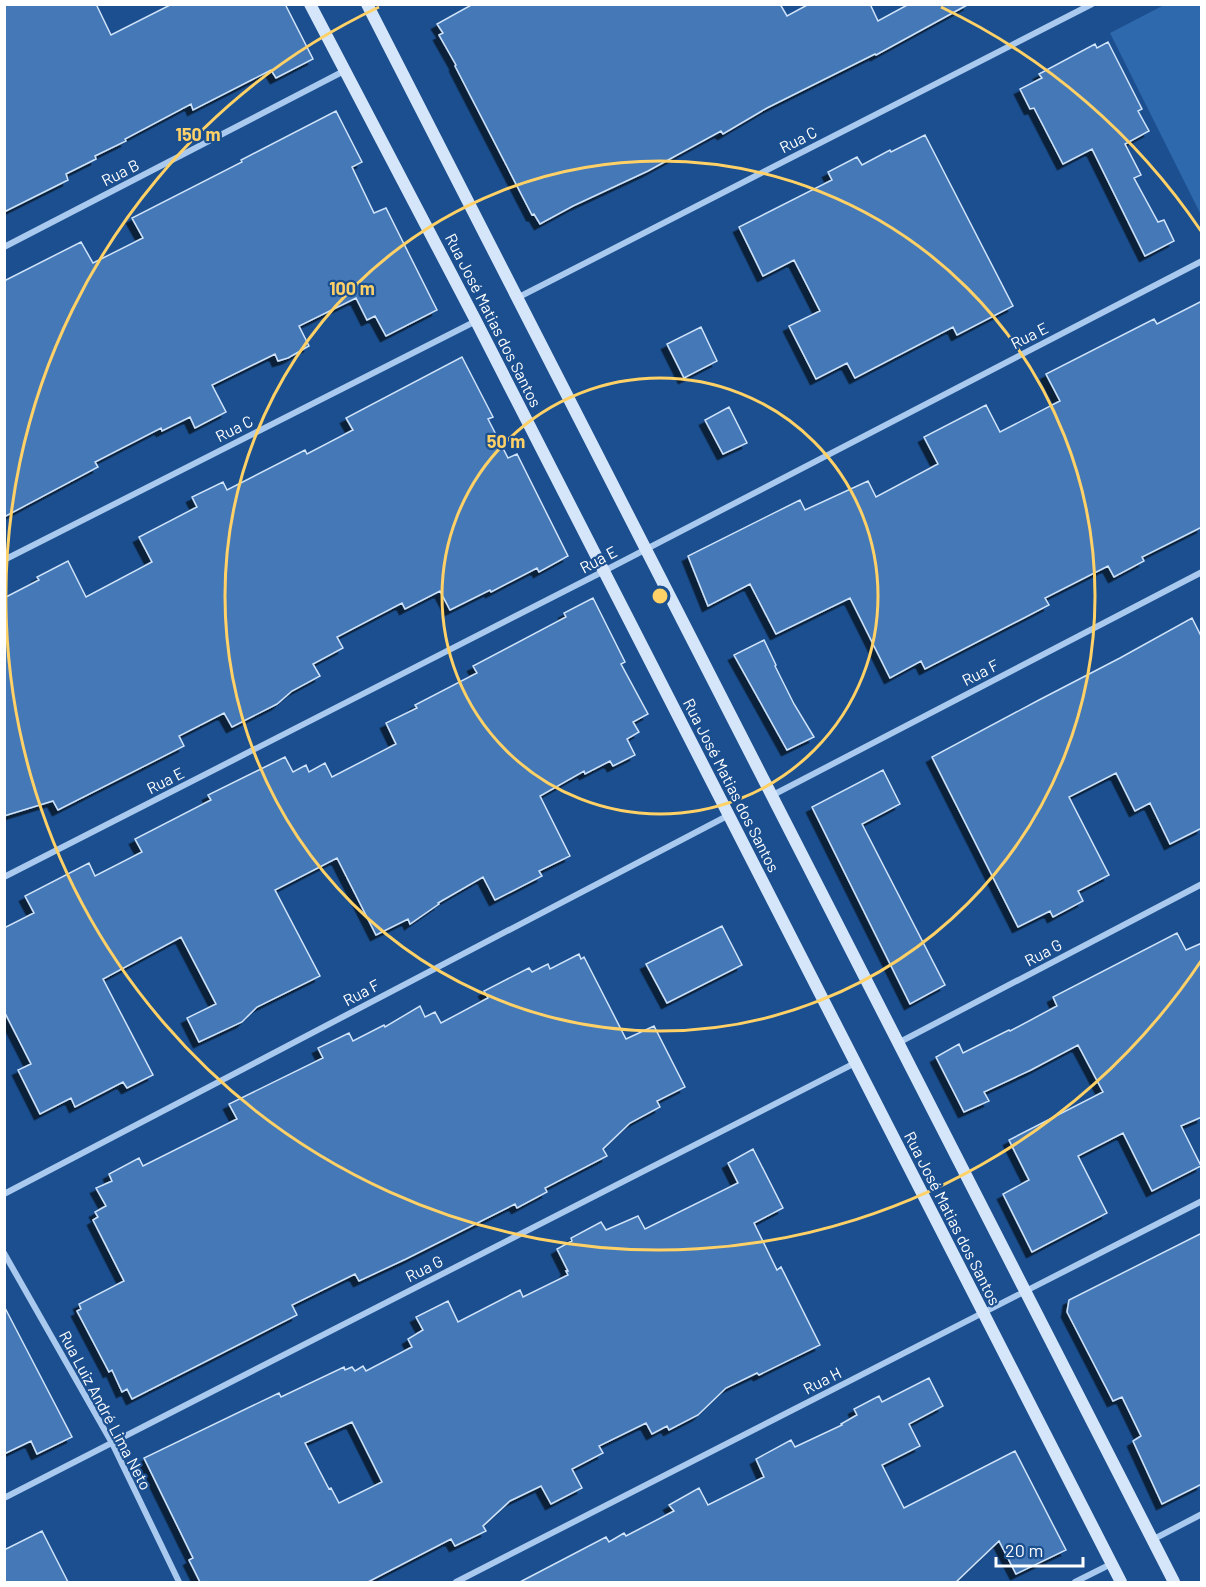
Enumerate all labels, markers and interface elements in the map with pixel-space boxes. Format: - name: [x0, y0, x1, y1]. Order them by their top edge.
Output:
- street label: Rua C: [776, 122, 820, 156]
- text: 150 m: [176, 123, 220, 145]
- street label: Rua B: [98, 155, 142, 189]
- street label: Rua José Matias dos Santos: [442, 230, 546, 410]
- text: 100 m: [329, 277, 375, 299]
- street label: Rua E: [1007, 318, 1051, 352]
- street label: Rua C: [212, 411, 256, 445]
- text: 50 m: [487, 430, 525, 452]
- street label: Rua E: [576, 541, 620, 577]
- centre of rings: [650, 586, 670, 606]
- street label: Rua F: [958, 655, 1002, 689]
- street label: Rua José Matias dos Santos: [680, 695, 784, 875]
- street label: Rua E: [143, 763, 187, 797]
- street label: Rua G: [1021, 934, 1065, 970]
- street label: Rua F: [339, 974, 383, 1010]
- street label: Rua José Matias dos Santos: [901, 1128, 1005, 1308]
- street label: Rua G: [402, 1251, 446, 1285]
- street label: Rua Luiz André Lima Neto: [56, 1327, 156, 1493]
- street label: Rua H: [800, 1362, 844, 1398]
- scale bar: [996, 1530, 1083, 1568]
- text: 20 m: [1005, 1539, 1043, 1561]

